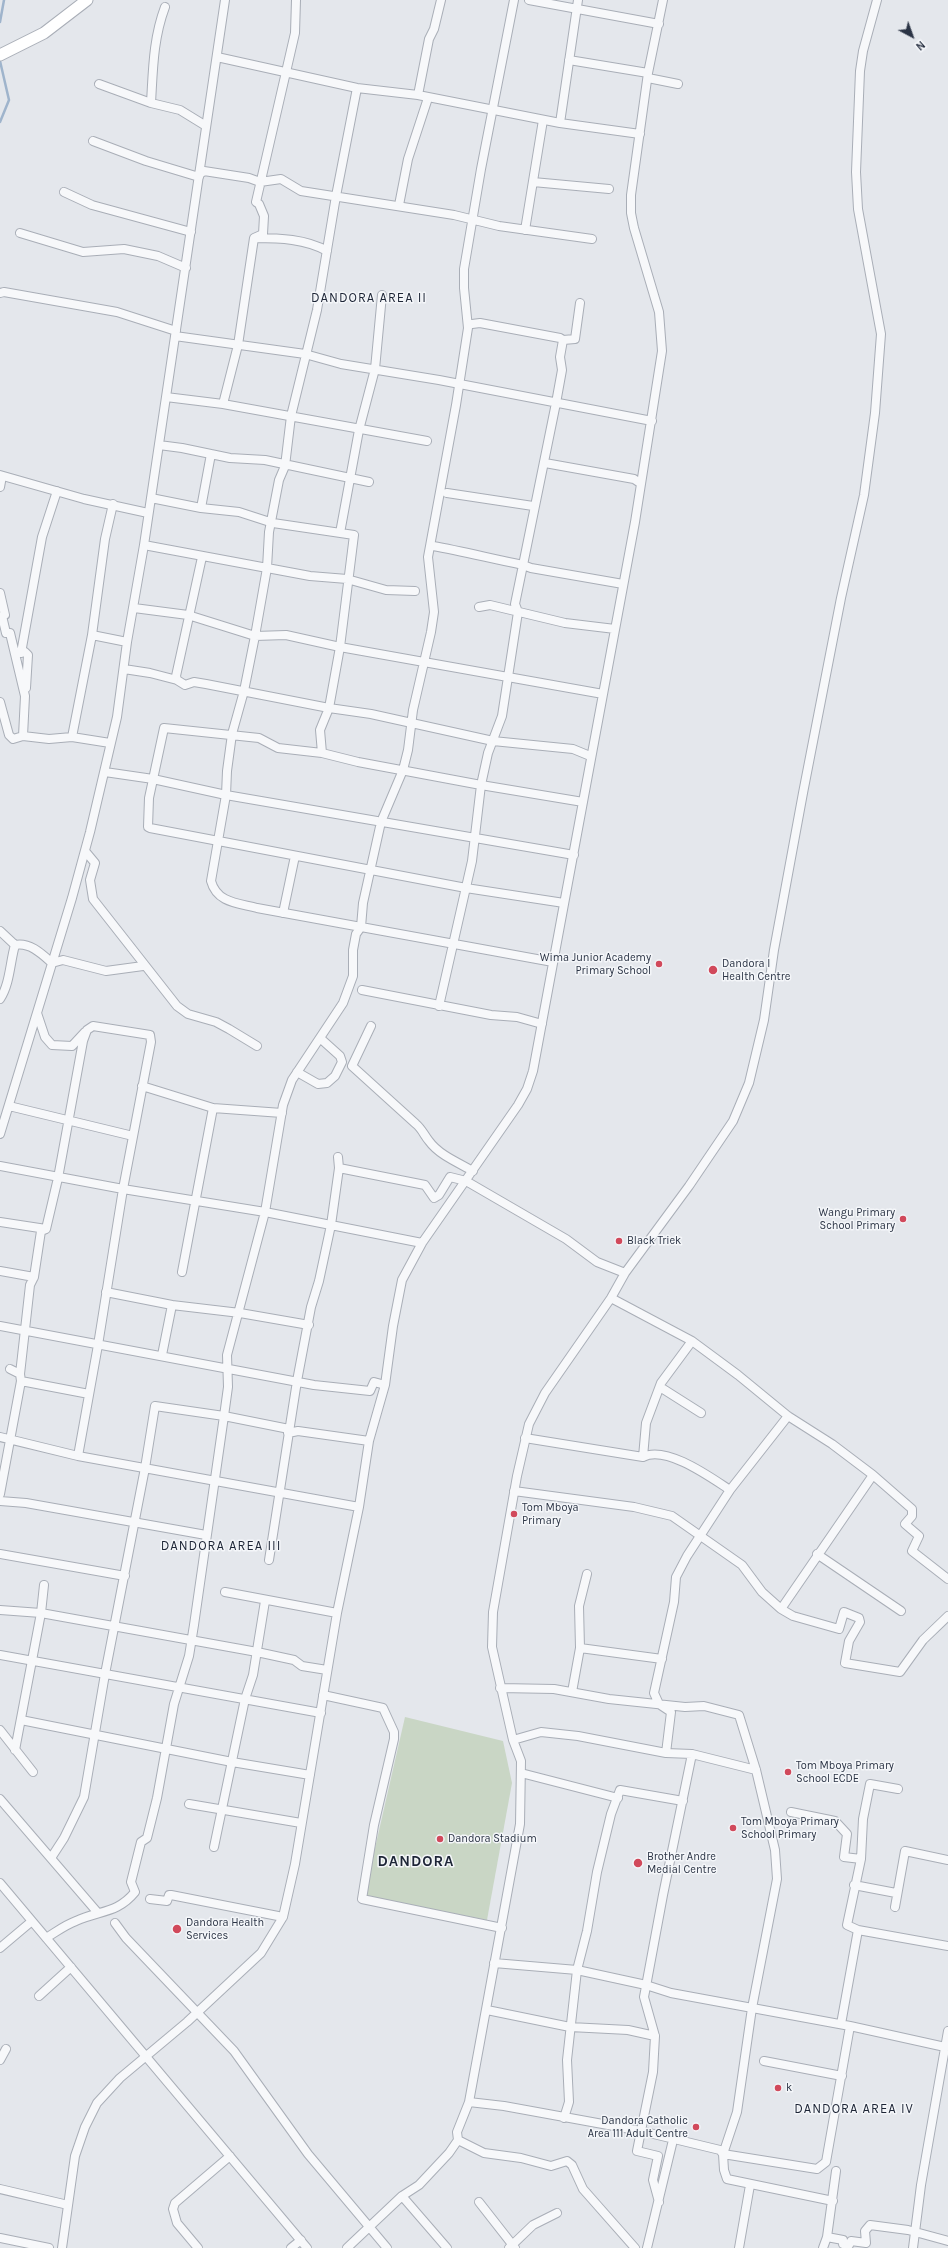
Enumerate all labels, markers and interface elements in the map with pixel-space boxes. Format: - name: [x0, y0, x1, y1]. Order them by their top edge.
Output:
- north arrow: [892, 16, 932, 56]
- text: N: [913, 38, 927, 53]
- district label: DANDORA AREA II: [311, 290, 427, 306]
- place label: Wima Junior Academy Primary School: [540, 951, 651, 977]
- place label: Dandora I Health Centre: [722, 957, 790, 983]
- marker: Wima Junior Academy Primary School: [654, 959, 664, 969]
- marker: Dandora I Health Centre: [707, 964, 719, 976]
- place label: Wangu Primary School Primary: [819, 1206, 895, 1232]
- marker: Wangu Primary School Primary: [898, 1214, 908, 1224]
- place label: Black Triek: [627, 1234, 681, 1248]
- marker: Black Triek: [614, 1236, 624, 1246]
- place label: Tom Mboya Primary: [522, 1501, 579, 1527]
- marker: Tom Mboya Primary: [509, 1509, 519, 1519]
- district label: DANDORA AREA III: [161, 1538, 281, 1554]
- place label: Tom Mboya Primary School ECDE: [796, 1759, 894, 1785]
- marker: Tom Mboya Primary School ECDE: [783, 1767, 793, 1777]
- place label: Tom Mboya Primary School Primary: [741, 1815, 839, 1841]
- marker: Tom Mboya Primary School Primary: [728, 1823, 738, 1833]
- place label: Dandora Stadium: [448, 1832, 537, 1846]
- marker: Dandora Stadium: [435, 1834, 445, 1844]
- place label: Brother Andre Medial Centre: [647, 1850, 716, 1876]
- district label: DANDORA: [377, 1853, 455, 1871]
- marker: Brother Andre Medial Centre: [632, 1857, 644, 1869]
- place label: Dandora Health Services: [186, 1916, 264, 1942]
- marker: Dandora Health Services: [171, 1923, 183, 1935]
- place label: k: [786, 2081, 792, 2095]
- marker: k: [773, 2083, 783, 2093]
- district label: DANDORA AREA IV: [794, 2101, 914, 2117]
- place label: Dandora Catholic Area 111 Adult Centre: [588, 2114, 688, 2140]
- marker: Dandora Catholic Area 111 Adult Centre: [691, 2122, 701, 2132]

